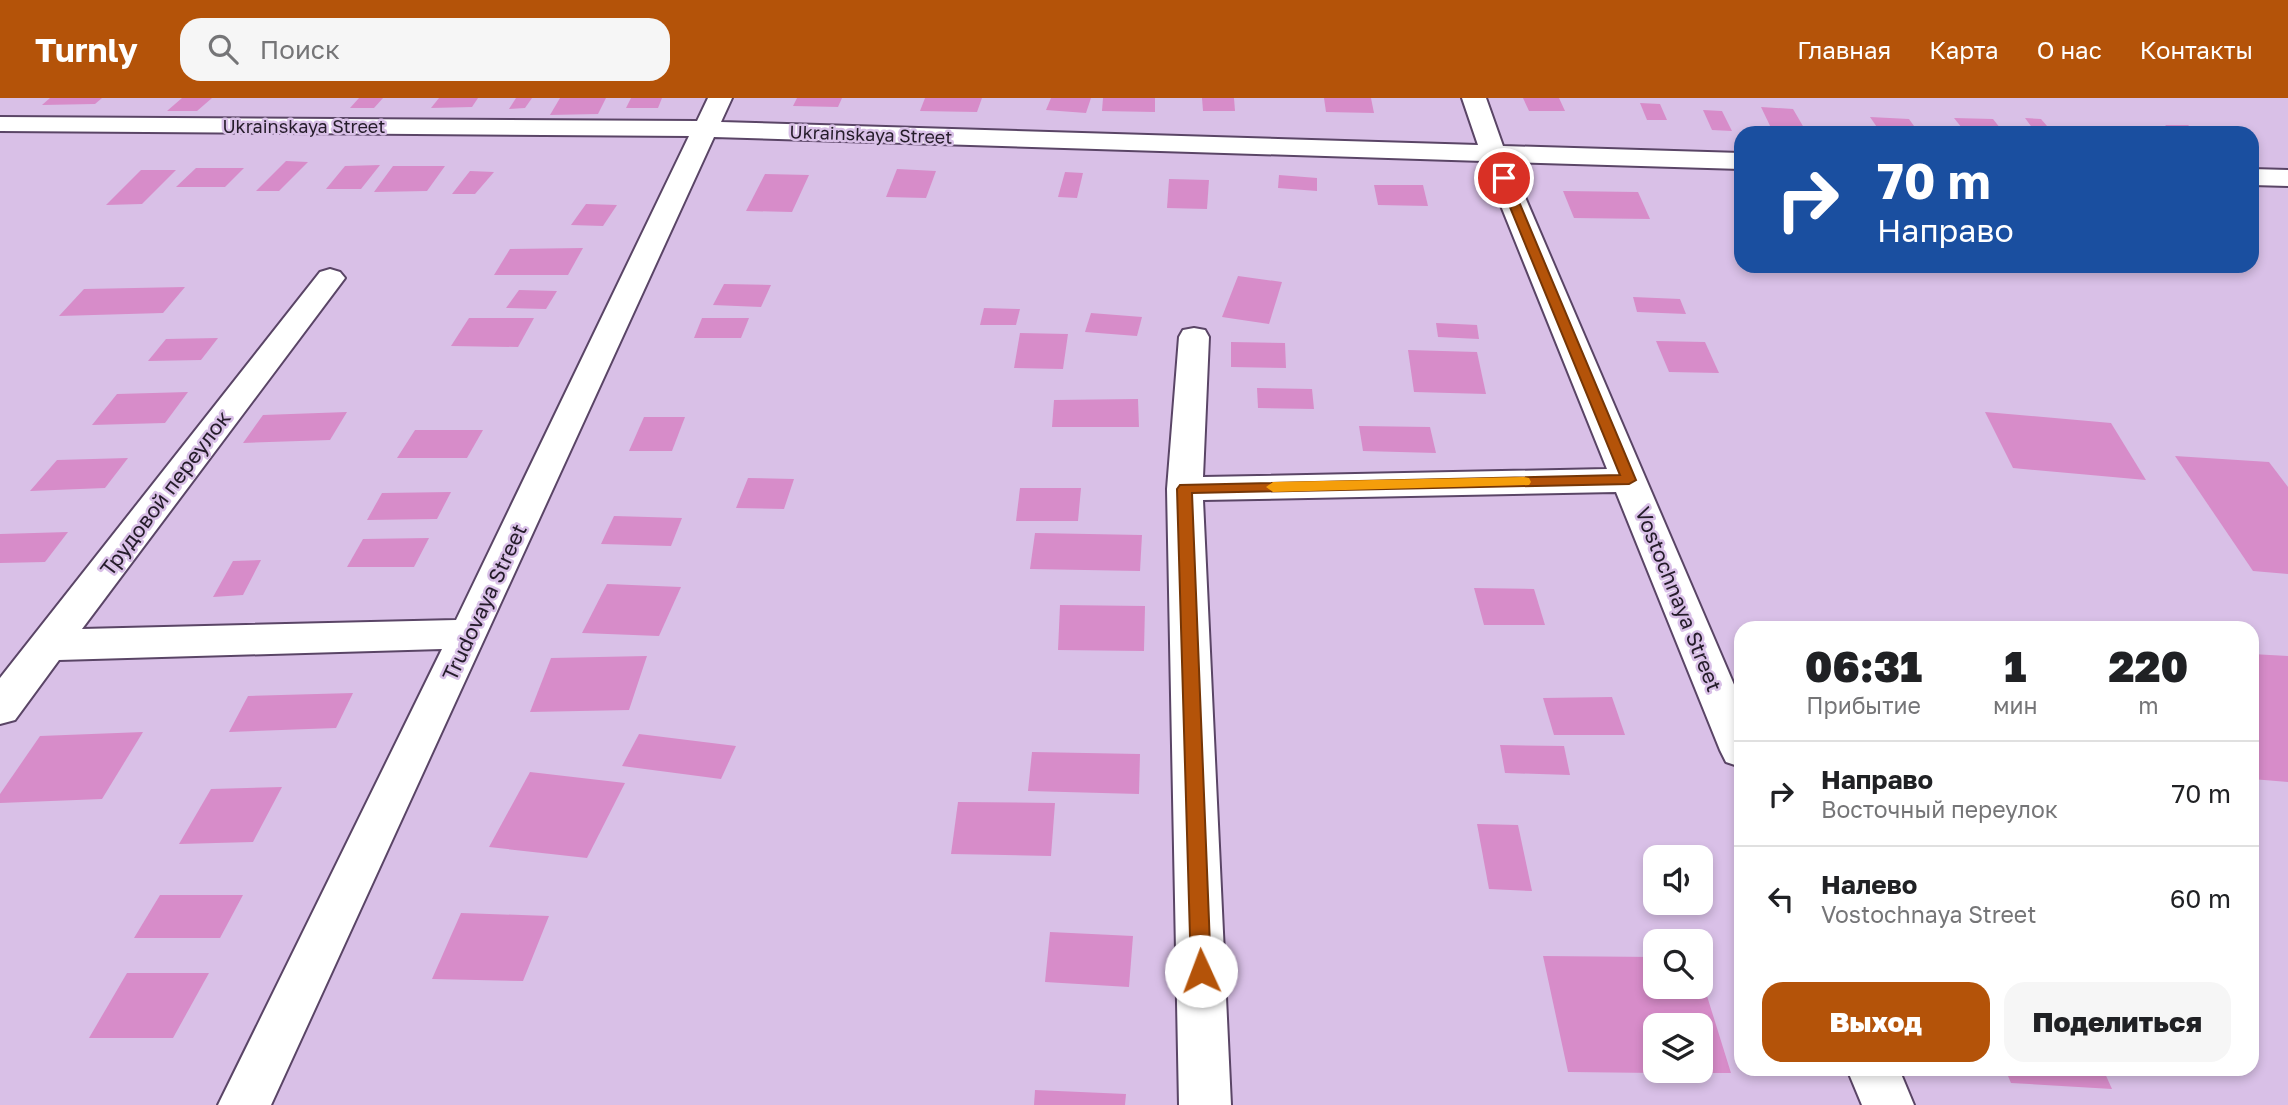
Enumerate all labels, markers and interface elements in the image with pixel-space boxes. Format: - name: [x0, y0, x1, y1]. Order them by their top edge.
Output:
- search box: [180, 18, 670, 81]
- text: Turnly: [35, 30, 138, 69]
- icon: search: [204, 30, 242, 68]
- text: Поиск: [260, 34, 340, 65]
- text: Главная: [1797, 35, 1891, 64]
- text: Карта: [1929, 35, 1999, 64]
- text: О нас: [2037, 35, 2102, 64]
- text: Контакты: [2140, 35, 2253, 64]
- street label: Ukrainskaya Street: [222, 115, 386, 137]
- street label: Ukrainskaya Street: [789, 120, 953, 148]
- pin: [1474, 148, 1534, 208]
- text: 70 m: [1877, 151, 1991, 210]
- icon: right: [1762, 154, 1853, 245]
- icon: arrive: [1485, 159, 1523, 197]
- text: Направо: [1877, 211, 2014, 249]
- street label: Трудовой переулок: [94, 405, 236, 581]
- street label: Vostochnaya Street: [1630, 503, 1728, 695]
- street label: Trudovaya Street: [436, 519, 532, 685]
- text: 06:31: [1805, 641, 1922, 691]
- text: 1: [2004, 641, 2026, 691]
- text: 220: [2108, 641, 2188, 691]
- text: Прибытие: [1806, 691, 1921, 719]
- text: мин: [1993, 691, 2038, 719]
- text: m: [2138, 691, 2158, 719]
- text: Направо: [1821, 764, 1933, 795]
- icon: right: [1762, 775, 1800, 813]
- text: 70 m: [2172, 778, 2231, 809]
- text: Восточный переулок: [1821, 795, 2058, 823]
- map controls: [1643, 845, 1713, 1083]
- button: sound: [1643, 845, 1713, 915]
- text: Налево: [1821, 869, 1917, 900]
- icon: left: [1762, 880, 1800, 918]
- text: 60 m: [2170, 883, 2231, 914]
- text: Vostochnaya Street: [1821, 900, 2036, 928]
- button: search: [1643, 929, 1713, 999]
- position arrow: [1164, 934, 1238, 1008]
- button: Выход: [1762, 982, 1990, 1062]
- button: Поделиться: [2004, 982, 2231, 1062]
- button: layers: [1643, 1013, 1713, 1083]

